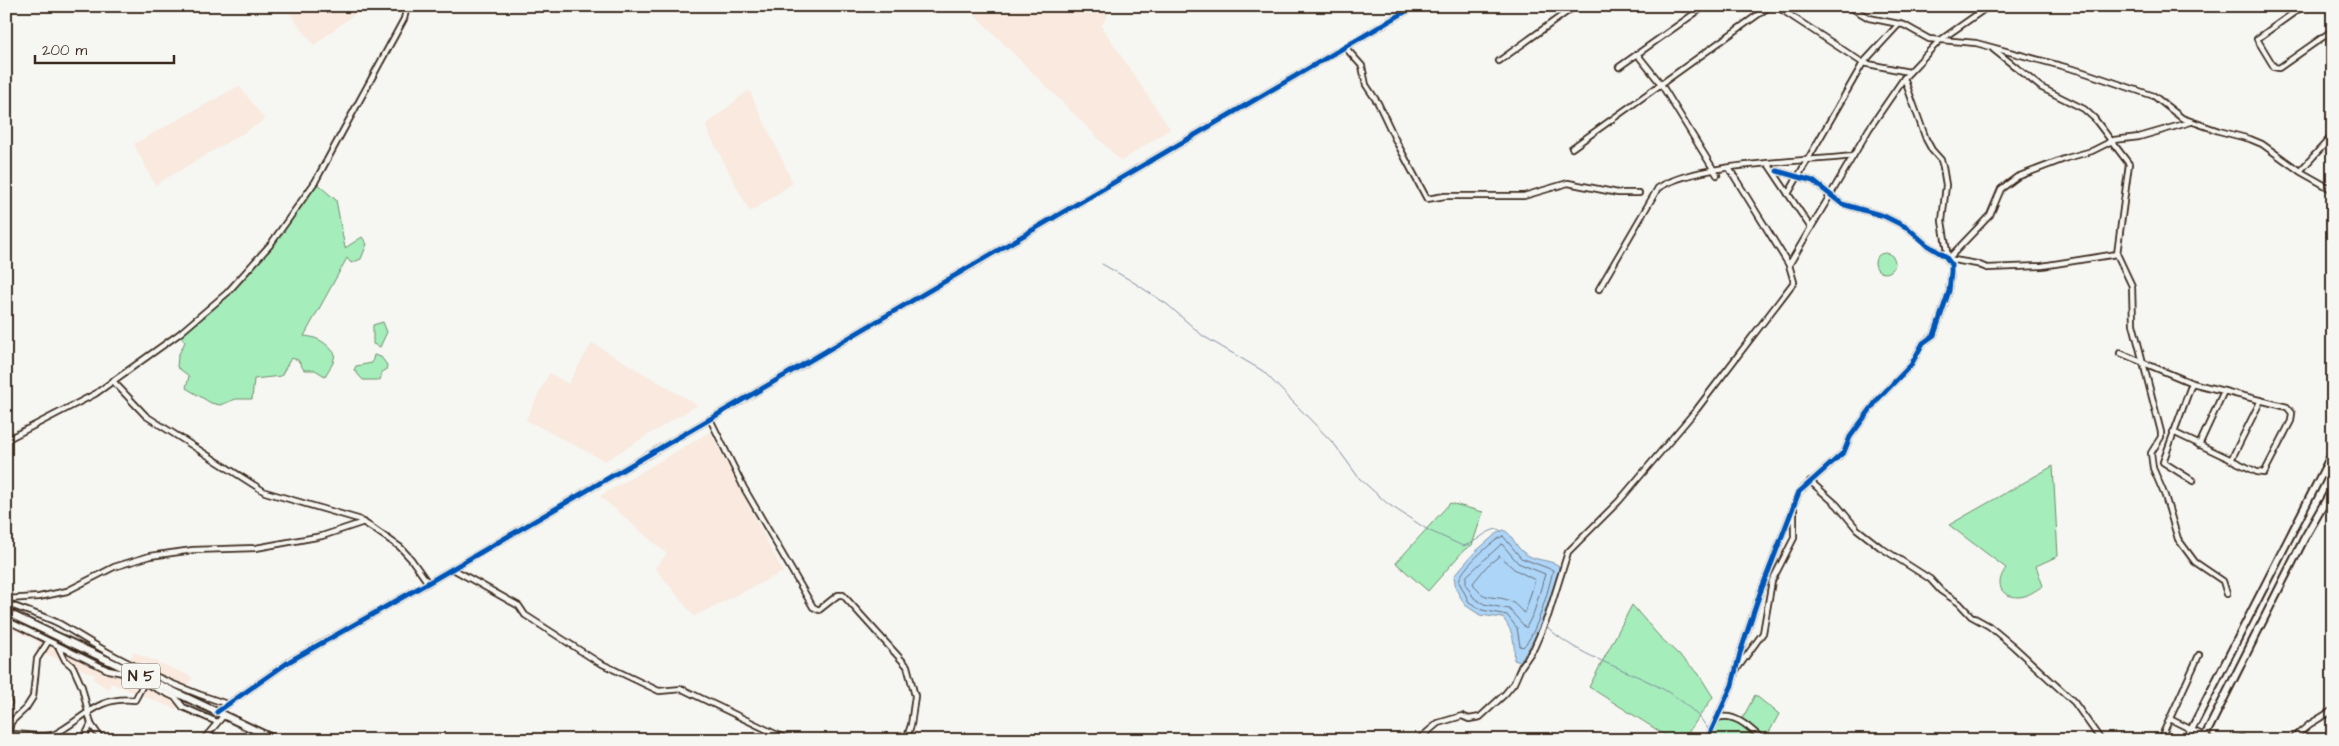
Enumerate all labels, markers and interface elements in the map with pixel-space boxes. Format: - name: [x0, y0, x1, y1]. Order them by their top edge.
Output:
- scale bar: [35, 32, 174, 64]
- text: 200 m: [42, 40, 88, 61]
- road number: N 5: [122, 664, 160, 688]

